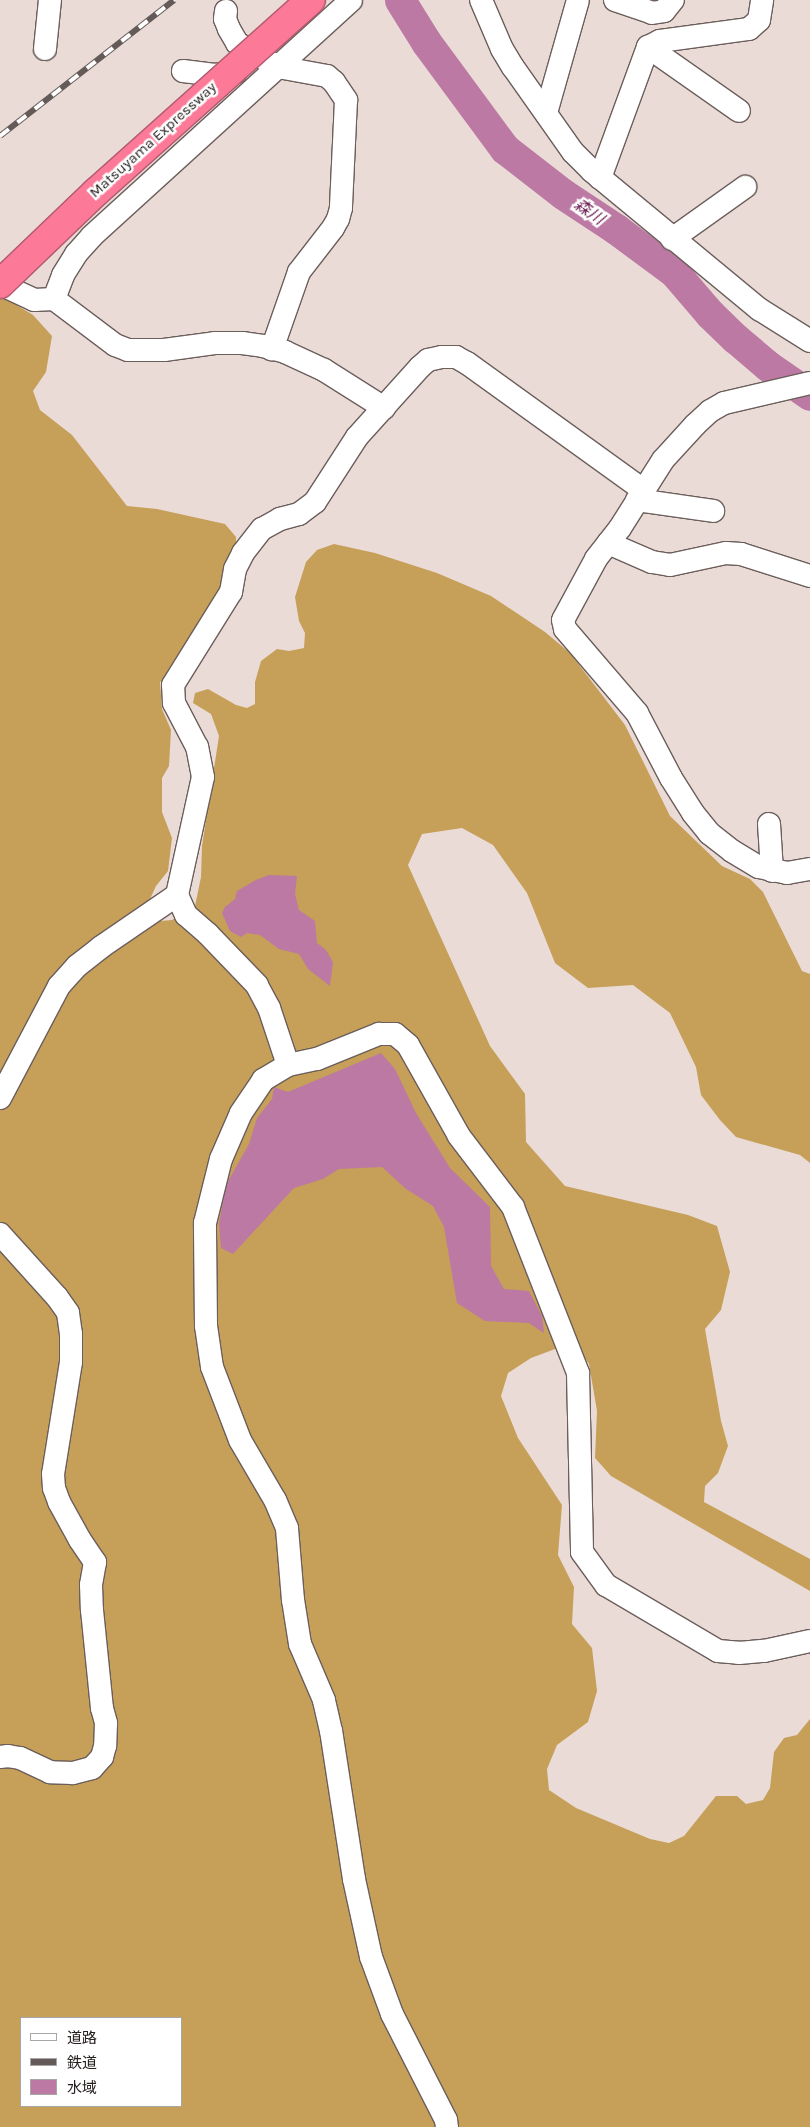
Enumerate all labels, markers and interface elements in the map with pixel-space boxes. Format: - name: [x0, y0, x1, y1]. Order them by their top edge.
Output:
- street label: Matsuyama Expressway: [86, 78, 220, 202]
- water label: 森川: [570, 195, 608, 229]
- legend: [20, 2017, 182, 2107]
- text: 道路: [67, 2029, 97, 2047]
- text: 鉄道: [67, 2054, 97, 2072]
- text: 水域: [67, 2079, 97, 2097]

